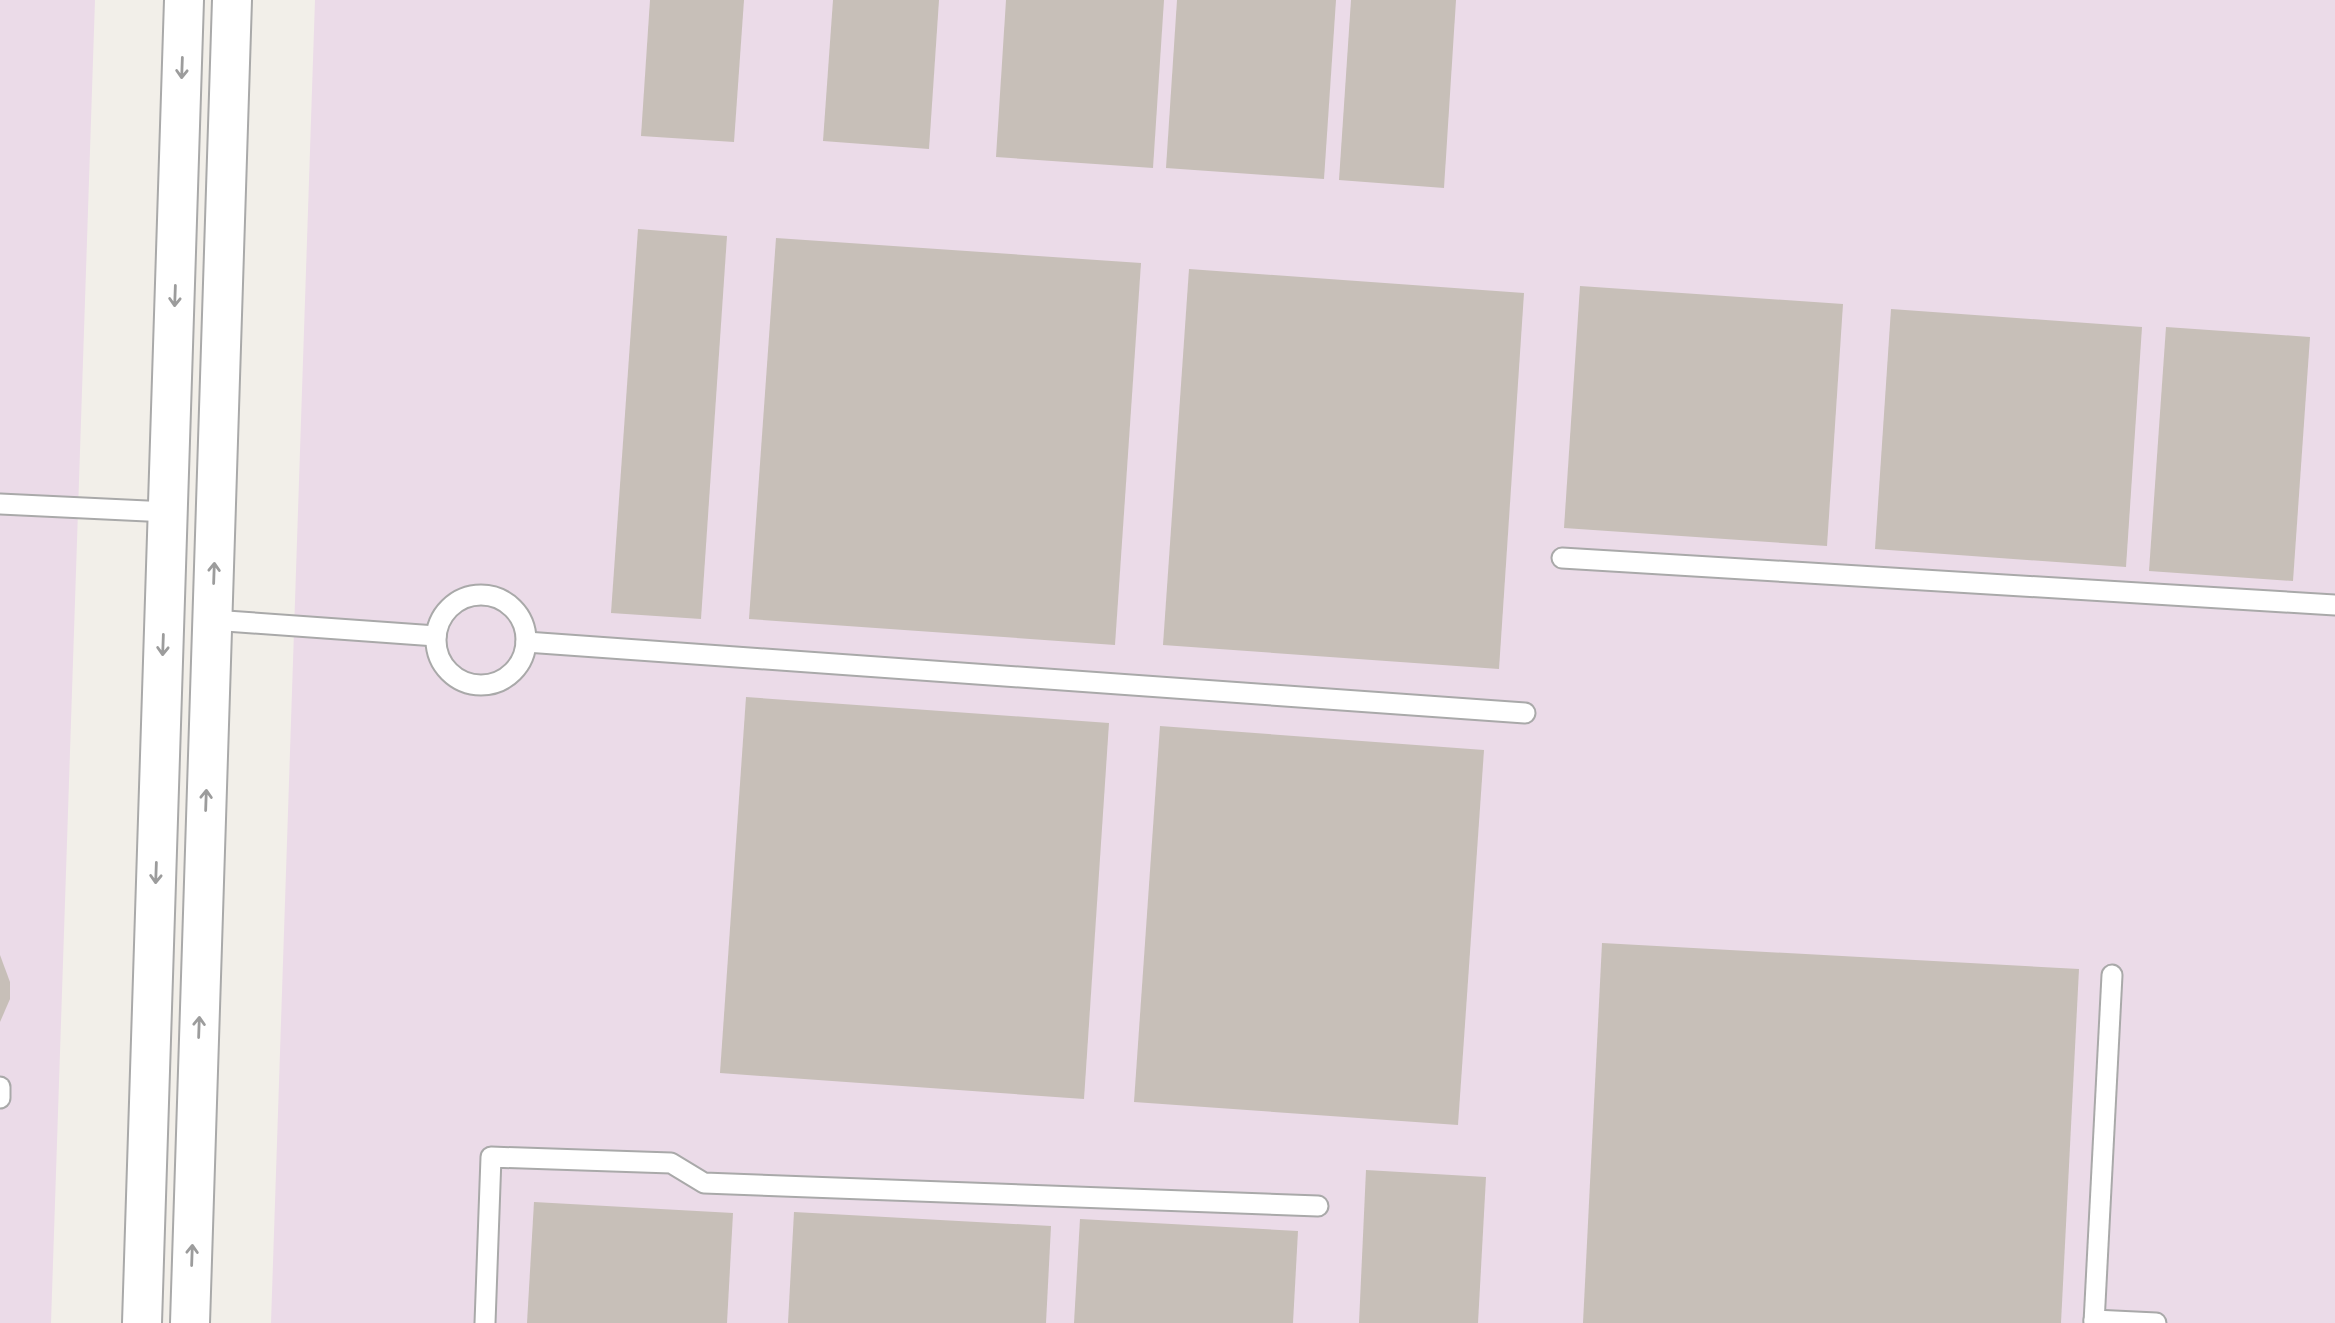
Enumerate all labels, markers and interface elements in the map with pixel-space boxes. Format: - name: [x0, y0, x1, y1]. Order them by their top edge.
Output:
- one-way arrow: [175, 56, 189, 79]
- one-way arrow: [168, 284, 181, 307]
- one-way arrow: [207, 561, 220, 584]
- one-way arrow: [157, 634, 170, 657]
- one-way arrow: [200, 789, 213, 812]
- one-way arrow: [150, 861, 163, 884]
- one-way arrow: [192, 1016, 206, 1039]
- one-way arrow: [185, 1244, 198, 1267]

